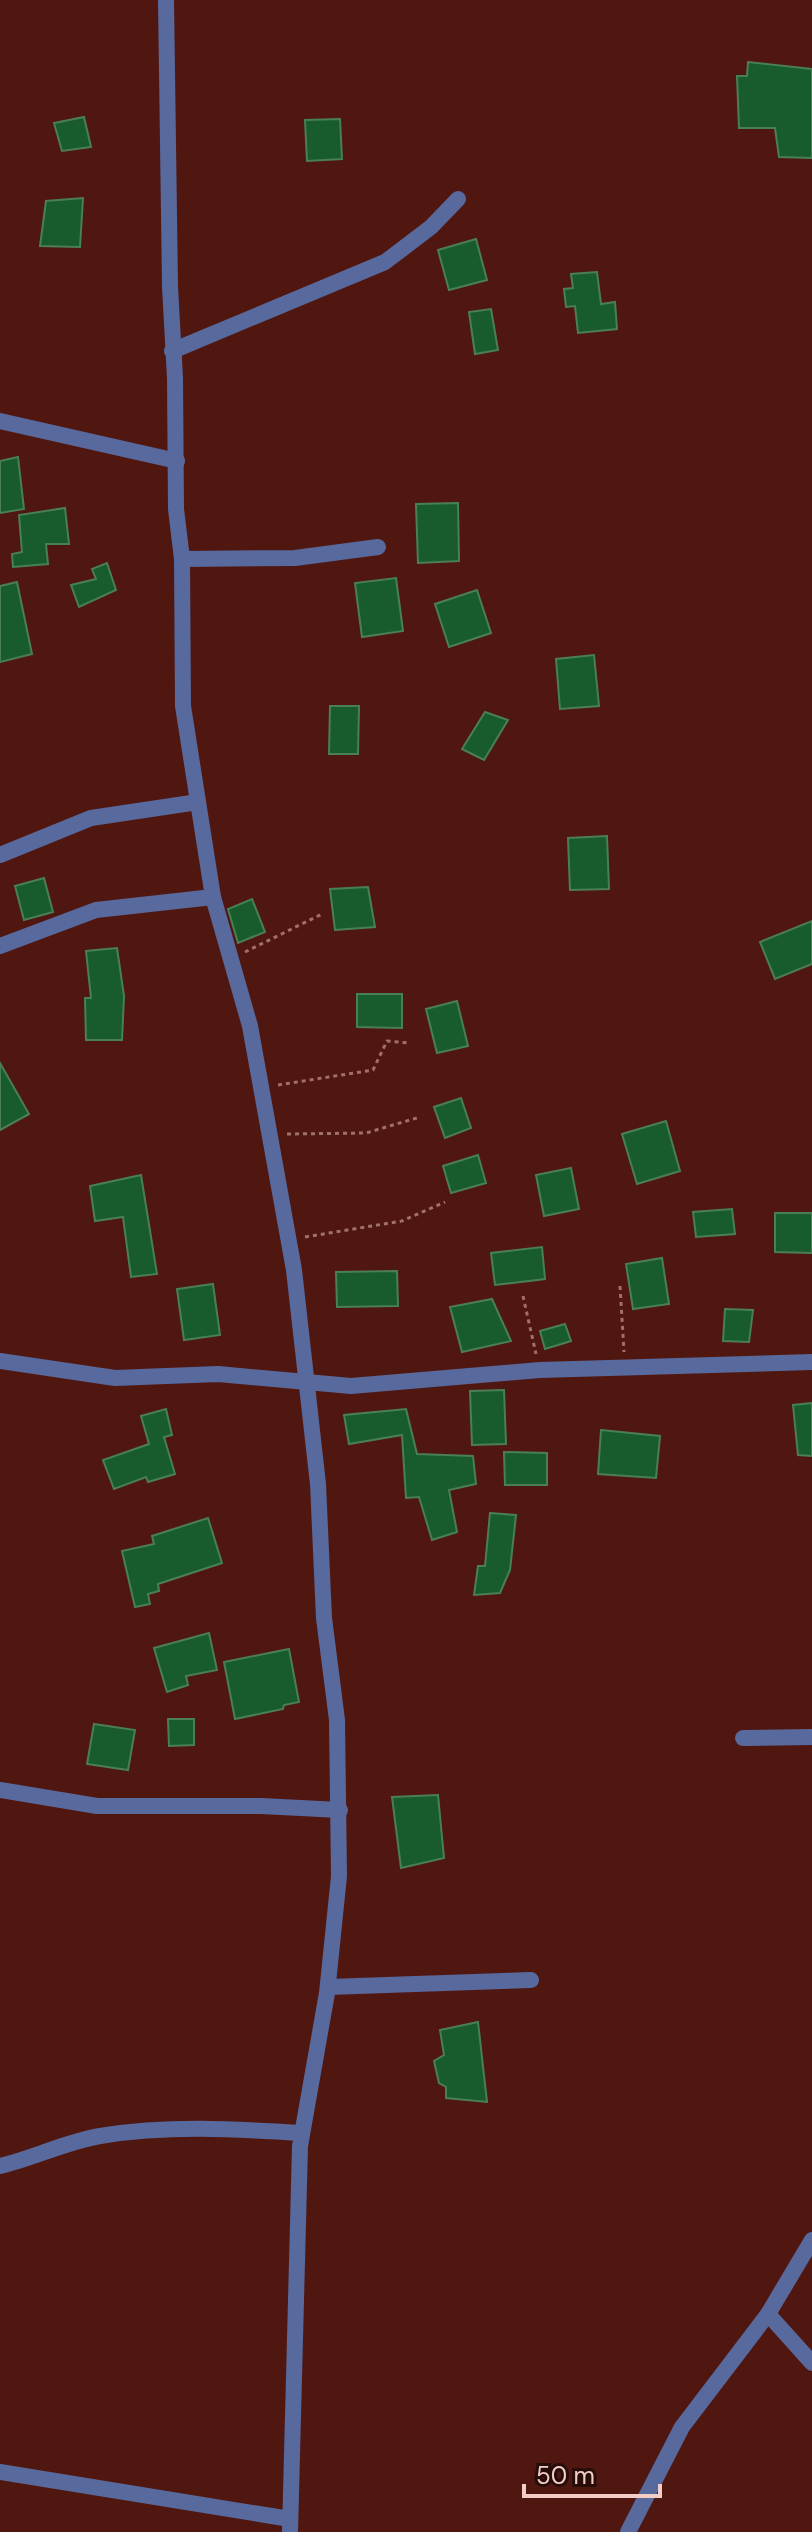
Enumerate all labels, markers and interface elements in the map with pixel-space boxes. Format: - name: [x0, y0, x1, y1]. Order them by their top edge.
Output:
- scale bar: [524, 2448, 660, 2498]
- text: 50 m: [536, 2460, 595, 2491]

